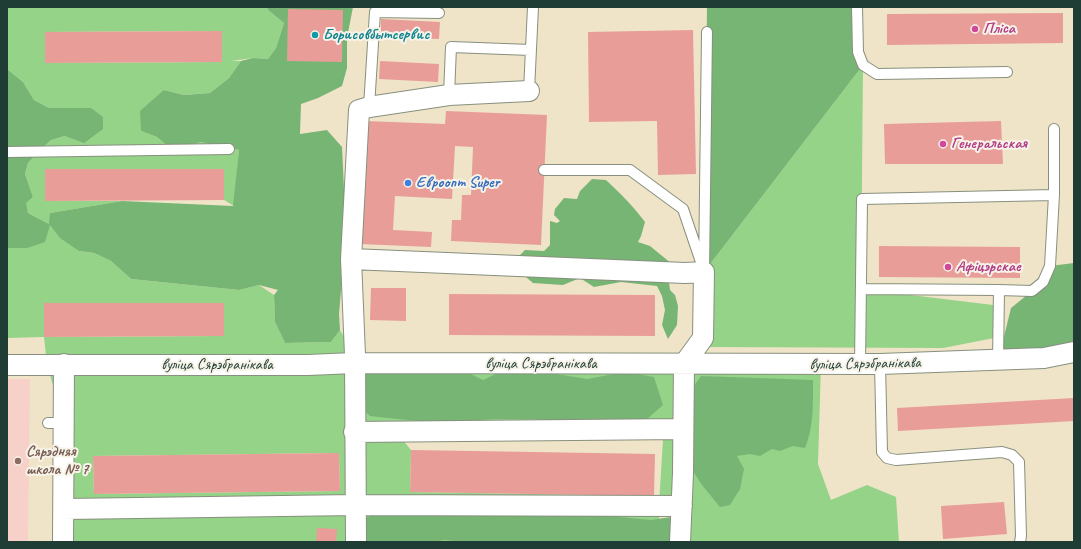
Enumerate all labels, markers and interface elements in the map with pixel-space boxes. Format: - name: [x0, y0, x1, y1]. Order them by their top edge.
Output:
- place label: Пліса: [983, 19, 1015, 39]
- marker: Пліса: [970, 24, 980, 34]
- place label: Борисовбытсервис: [323, 25, 429, 45]
- marker: Борисовбытсервис: [310, 30, 320, 40]
- place label: Генеральская: [951, 134, 1027, 154]
- marker: Генеральская: [938, 139, 948, 149]
- place label: Евроопт Super: [416, 173, 499, 193]
- marker: Евроопт Super: [403, 178, 413, 188]
- place label: Афіцэрскае: [956, 257, 1021, 277]
- marker: Афіцэрскае: [943, 262, 953, 272]
- street label: вуліца Сярэбранікава: [809, 353, 921, 375]
- street label: вуліца Сярэбранікава: [485, 354, 597, 374]
- street label: вуліца Сярэбранікава: [161, 355, 273, 375]
- place label: Сярэдняя школа № 7: [26, 442, 88, 480]
- marker: Сярэдняя школа № 7: [13, 456, 23, 466]

